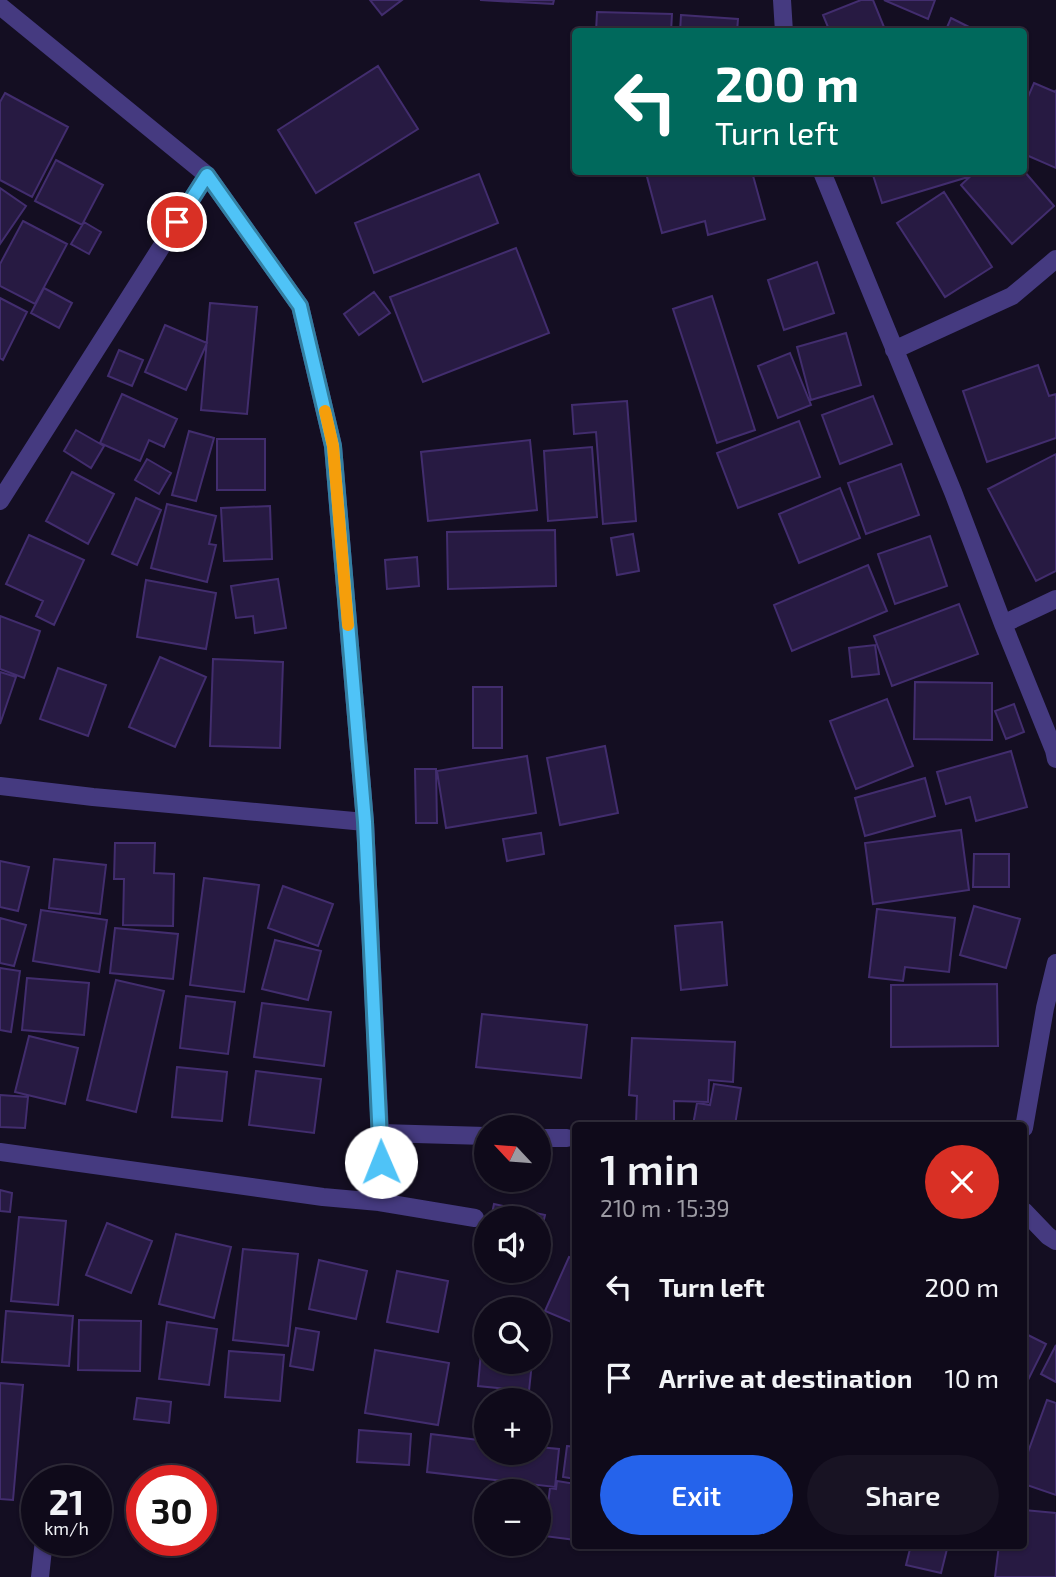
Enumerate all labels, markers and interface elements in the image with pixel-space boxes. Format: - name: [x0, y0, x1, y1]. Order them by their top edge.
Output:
- text: 200 m: [715, 53, 859, 112]
- icon: left: [600, 56, 691, 147]
- text: Turn left: [715, 113, 839, 151]
- pin: [147, 192, 207, 252]
- icon: arrive: [158, 203, 196, 241]
- north arrow: [474, 1115, 551, 1192]
- map controls: [474, 1115, 551, 1556]
- position arrow: [344, 1125, 418, 1199]
- text: 1 min: [600, 1143, 700, 1193]
- button: close: [925, 1145, 999, 1219]
- text: 210 m · 15:39: [600, 1194, 730, 1222]
- button: sound: [474, 1206, 551, 1283]
- icon: left: [600, 1268, 638, 1306]
- text: Turn left: [659, 1271, 765, 1302]
- text: 200 m: [924, 1271, 999, 1302]
- button: search: [474, 1297, 551, 1374]
- icon: arrive: [600, 1359, 638, 1397]
- text: Arrive at destination: [659, 1362, 912, 1393]
- text: 10 m: [944, 1362, 999, 1393]
- button: +: [474, 1388, 551, 1465]
- button: Exit: [600, 1455, 793, 1535]
- button: Share: [807, 1455, 999, 1535]
- speed limit sign: 30: [126, 1465, 217, 1556]
- button: −: [474, 1479, 551, 1556]
- text: 21: [49, 1480, 84, 1522]
- text: km/h: [44, 1517, 89, 1539]

